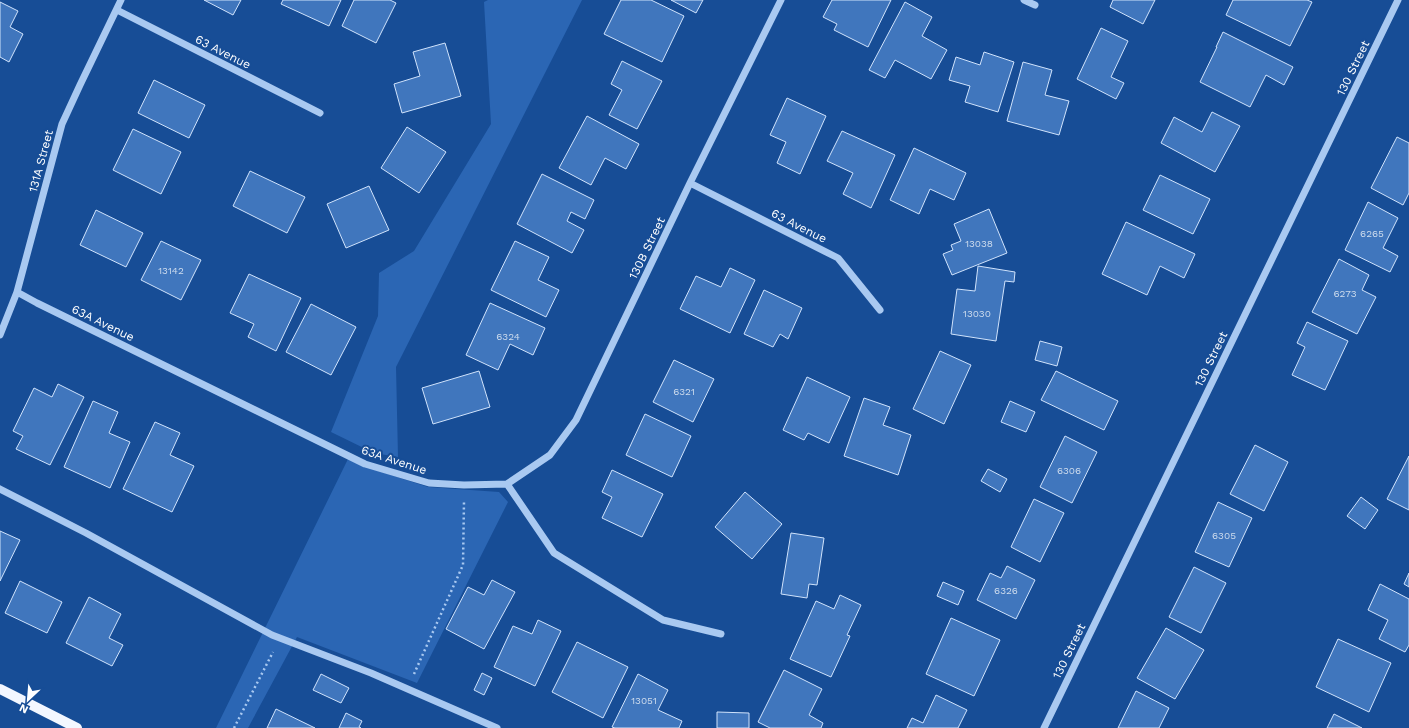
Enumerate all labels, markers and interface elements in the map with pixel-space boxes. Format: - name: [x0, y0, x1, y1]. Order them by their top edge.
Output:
- street label: 63 Avenue: [193, 32, 253, 72]
- street label: 130 Street: [1334, 38, 1372, 98]
- street label: 131A Street: [26, 128, 56, 194]
- street label: 63 Avenue: [769, 206, 829, 246]
- street label: 130B Street: [626, 215, 668, 281]
- house number: 6265: [1360, 228, 1384, 239]
- house number: 13038: [965, 238, 993, 249]
- house number: 13142: [158, 265, 184, 276]
- house number: 6273: [1333, 288, 1357, 299]
- street label: 63A Avenue: [69, 302, 137, 344]
- house number: 13030: [963, 308, 991, 319]
- street label: 130 Street: [1192, 329, 1230, 389]
- house number: 6324: [496, 331, 520, 342]
- house number: 6321: [673, 386, 695, 397]
- street label: 63A Avenue: [360, 443, 428, 477]
- house number: 6306: [1057, 465, 1081, 476]
- house number: 6305: [1212, 530, 1236, 541]
- house number: 6326: [994, 585, 1018, 596]
- street label: 130 Street: [1050, 621, 1088, 681]
- north arrow: [8, 680, 48, 720]
- house number: 13051: [631, 695, 657, 706]
- text: N: [17, 701, 30, 716]

